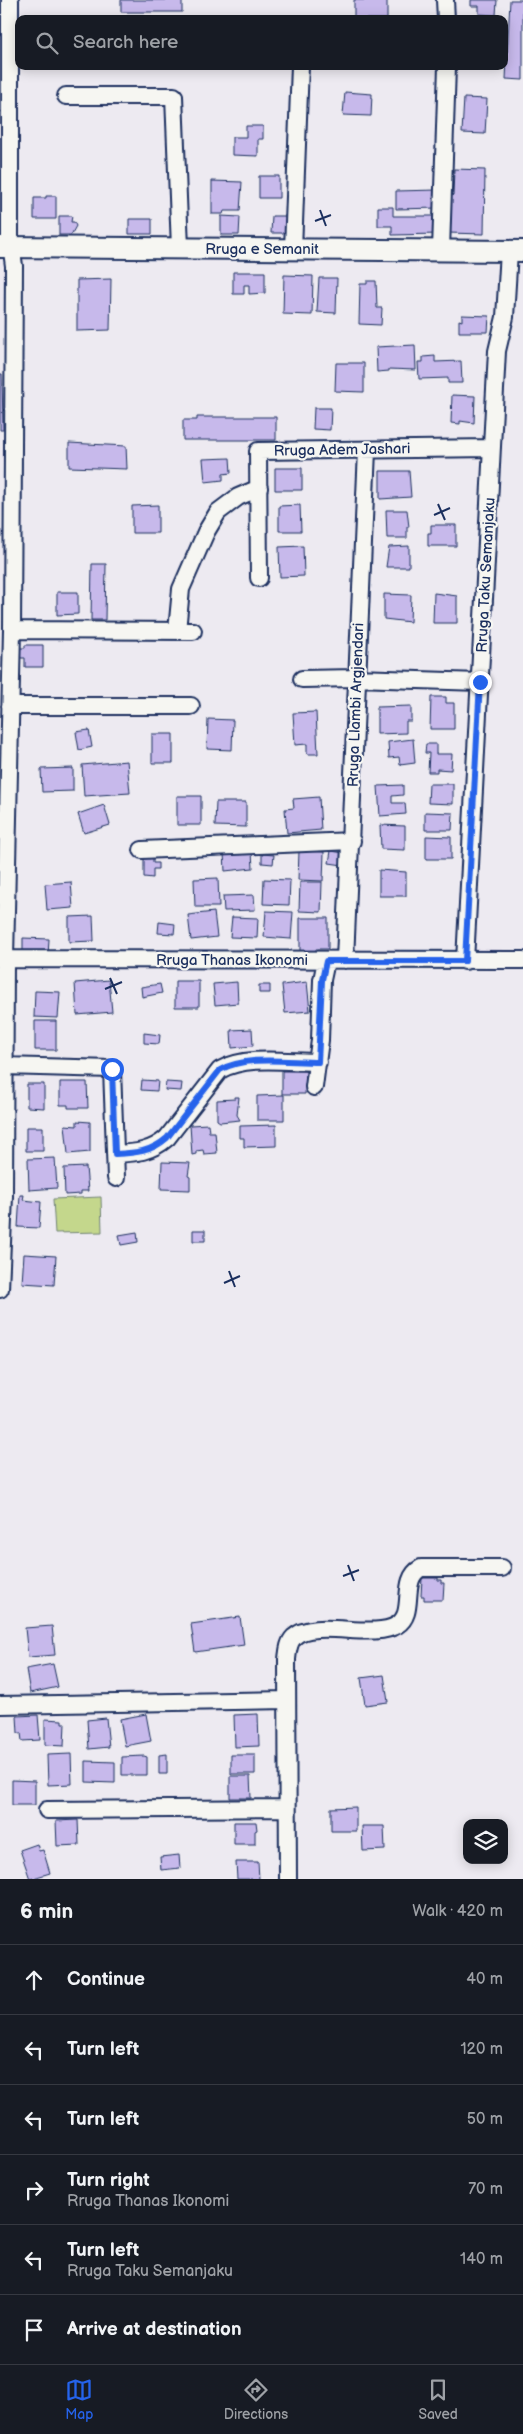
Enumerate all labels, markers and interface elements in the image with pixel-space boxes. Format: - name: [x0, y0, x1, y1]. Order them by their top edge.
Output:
- search box: [15, 15, 508, 70]
- icon: search: [33, 29, 61, 57]
- text: Search here: [73, 31, 178, 54]
- street label: Rruga e Semanit: [205, 240, 319, 259]
- street label: Rruga Adem Jashari: [273, 439, 411, 461]
- street label: Rruga Taku Semanjaku: [472, 497, 500, 653]
- street label: Rruga Llambi Argjendari: [344, 622, 368, 788]
- route end: [469, 671, 492, 694]
- street label: Rruga Thanas Ikonomi: [156, 951, 308, 970]
- route start: [101, 1058, 124, 1081]
- map controls: [463, 1819, 508, 1864]
- button: layers: [463, 1819, 508, 1864]
- text: 6 min: [20, 1899, 73, 1924]
- text: Walk · 420 m: [412, 1902, 503, 1921]
- icon: ahead: [20, 1966, 48, 1994]
- text: Continue: [67, 1968, 145, 1991]
- text: 40 m: [466, 1970, 503, 1989]
- icon: left: [20, 2036, 48, 2064]
- text: Turn left: [67, 2038, 139, 2061]
- text: 120 m: [460, 2040, 503, 2059]
- icon: left: [20, 2106, 48, 2134]
- text: Turn left: [67, 2108, 139, 2131]
- text: 50 m: [467, 2110, 503, 2129]
- text: Turn right: [67, 2169, 150, 2192]
- icon: right: [20, 2176, 48, 2204]
- text: 70 m: [468, 2180, 503, 2199]
- text: Rruga Thanas Ikonomi: [67, 2192, 229, 2211]
- text: Turn left: [67, 2239, 139, 2262]
- icon: left: [20, 2246, 48, 2274]
- text: 140 m: [460, 2250, 503, 2269]
- text: Rruga Taku Semanjaku: [67, 2262, 233, 2281]
- icon: arrive: [20, 2316, 48, 2344]
- text: Arrive at destination: [67, 2318, 242, 2341]
- tab: Map: [65, 2376, 93, 2423]
- tab: Directions: [224, 2376, 288, 2423]
- tab: Saved: [418, 2376, 458, 2423]

